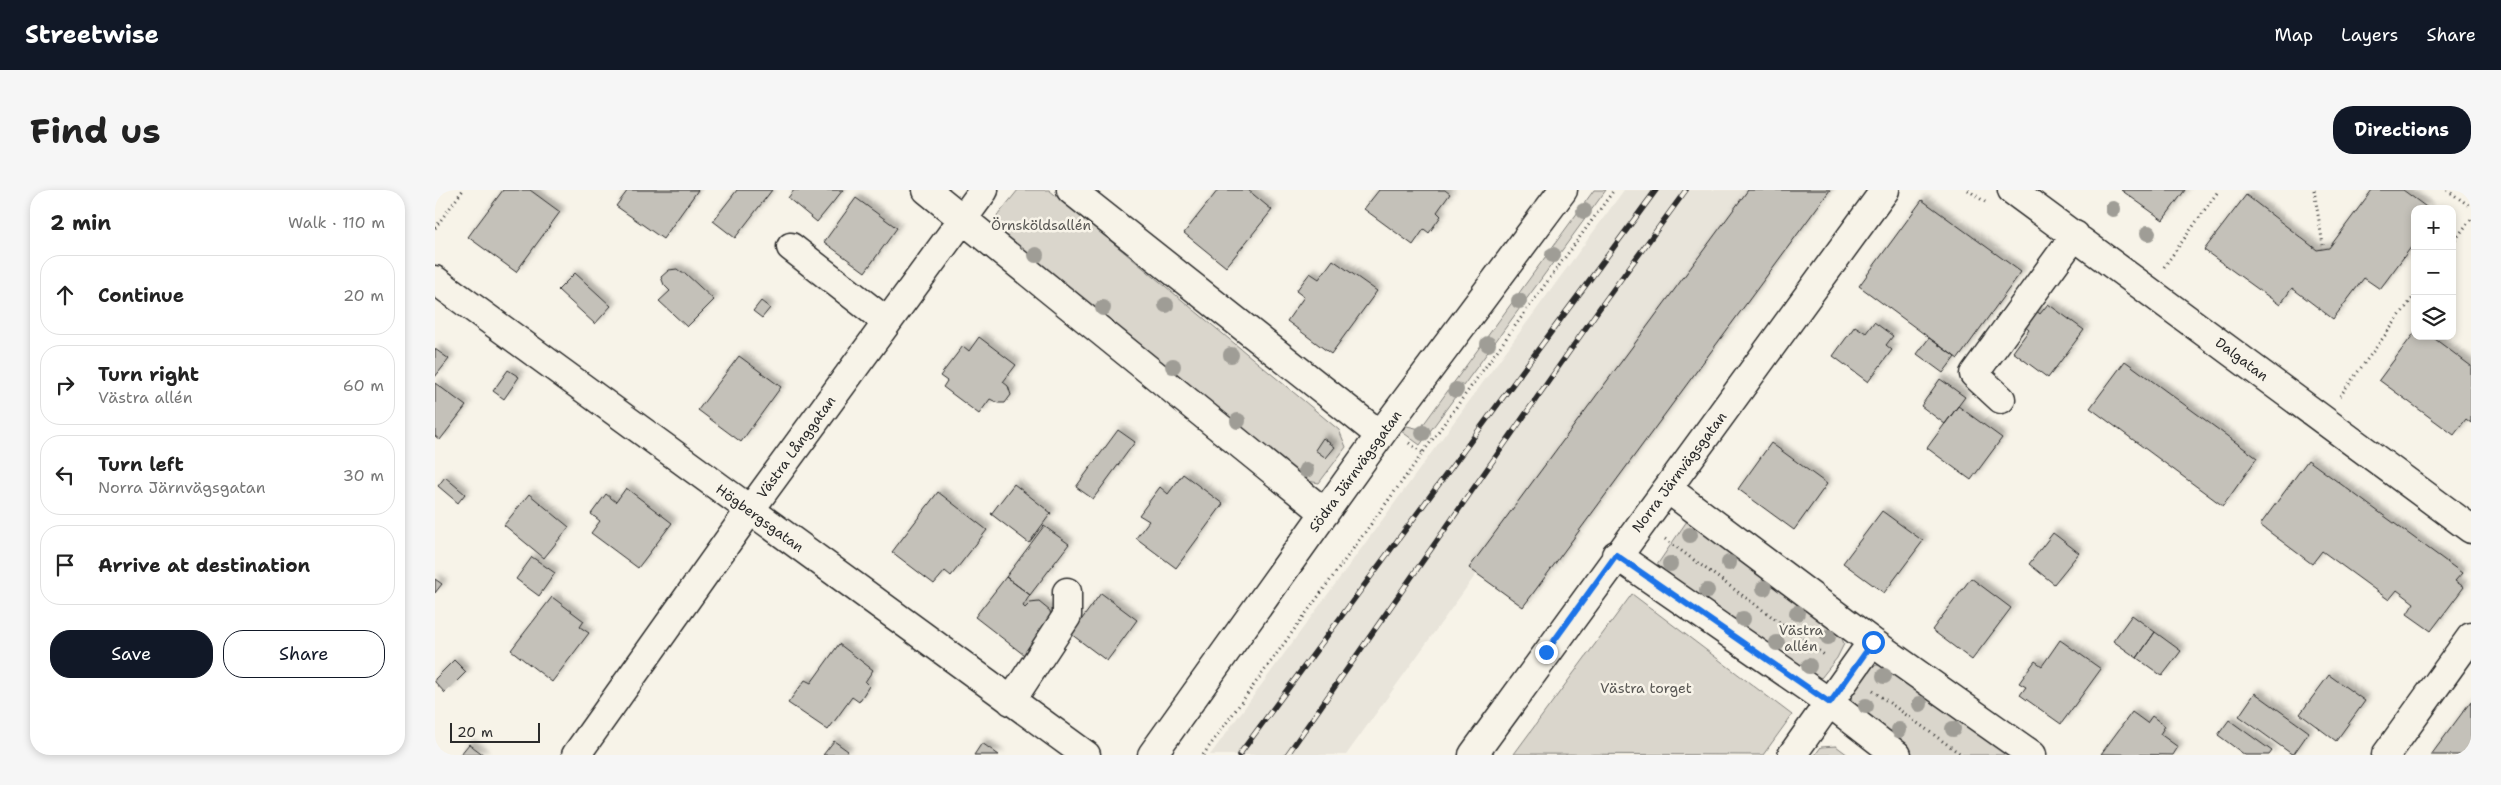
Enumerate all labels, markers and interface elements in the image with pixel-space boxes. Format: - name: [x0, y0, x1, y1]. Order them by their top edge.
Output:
- text: Streetwise: [25, 19, 159, 51]
- text: Map: [2275, 23, 2313, 47]
- text: Layers: [2341, 23, 2398, 47]
- text: Share: [2426, 23, 2476, 47]
- button: Directions: [2333, 106, 2471, 154]
- text: Find us: [30, 107, 161, 154]
- map controls: [2411, 205, 2456, 340]
- button: +: [2411, 205, 2456, 250]
- text: 2 min: [50, 209, 111, 237]
- text: Walk · 110 m: [288, 212, 385, 233]
- park label: Örnsköldsallén: [991, 216, 1091, 234]
- button: −: [2411, 250, 2456, 295]
- icon: ahead: [51, 281, 79, 309]
- text: Continue: [98, 283, 184, 308]
- text: 20 m: [343, 285, 384, 306]
- button: layers: [2411, 295, 2456, 340]
- street label: Dalgatan: [2212, 333, 2272, 385]
- text: Turn right: [98, 362, 199, 387]
- icon: right: [51, 371, 79, 399]
- text: 60 m: [343, 375, 384, 396]
- text: Västra allén: [98, 387, 193, 408]
- street label: Västra Långgatan: [753, 392, 840, 502]
- street label: Södra Järnvägsgatan: [1305, 406, 1406, 536]
- street label: Norra Järnvägsgatan: [1628, 408, 1731, 536]
- text: Turn left: [98, 452, 184, 477]
- icon: left: [51, 461, 79, 489]
- text: 30 m: [343, 465, 384, 486]
- text: Norra Järnvägsgatan: [98, 477, 266, 498]
- street label: Högbergsgatan: [712, 480, 808, 556]
- icon: arrive: [51, 551, 79, 579]
- text: Arrive at destination: [98, 553, 310, 578]
- park label: Västra allén: [1779, 621, 1824, 655]
- button: Save: [50, 630, 213, 678]
- button: Share: [223, 630, 385, 678]
- route start: [1862, 631, 1885, 654]
- route end: [1535, 641, 1558, 664]
- park label: Västra torget: [1600, 679, 1692, 697]
- scale bar: [450, 720, 540, 743]
- text: 20 m: [457, 723, 493, 741]

